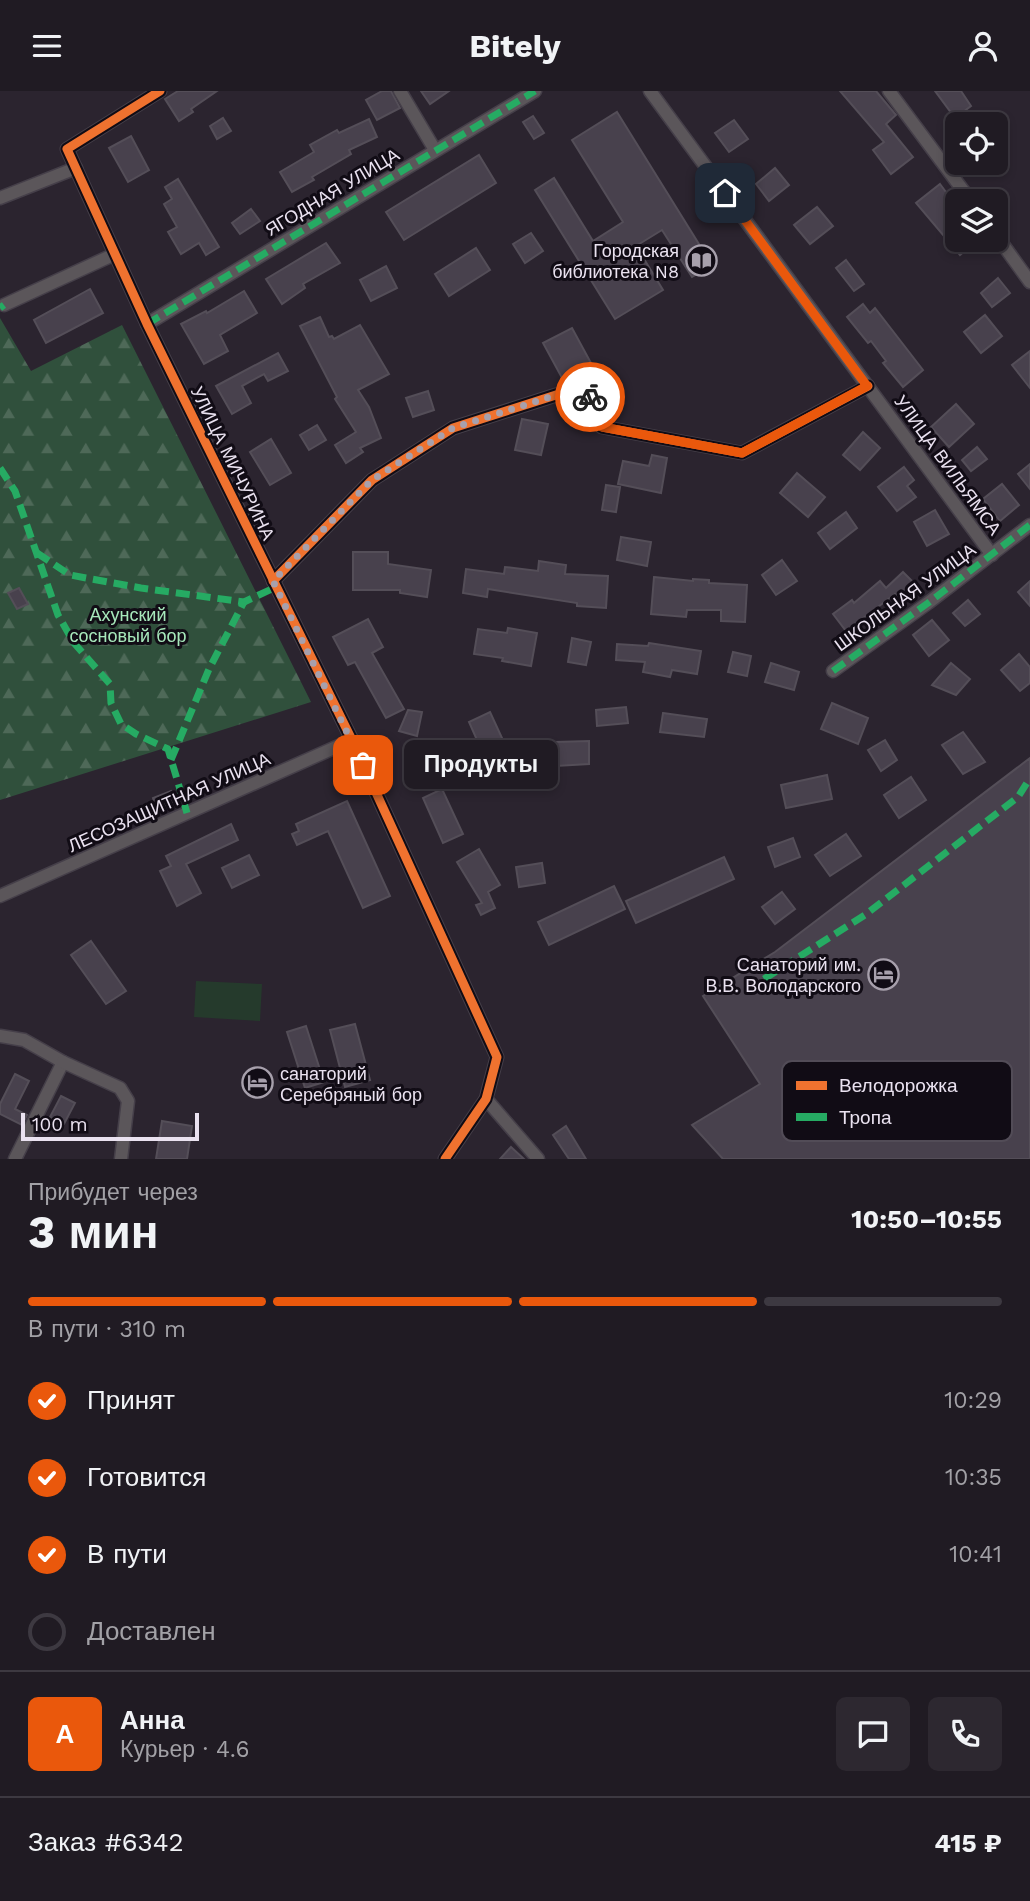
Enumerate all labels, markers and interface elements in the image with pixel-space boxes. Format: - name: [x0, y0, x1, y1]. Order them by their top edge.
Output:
- icon: menu: [28, 27, 66, 65]
- text: Bitely: [469, 27, 561, 65]
- icon: person: [964, 27, 1002, 65]
- map controls: [945, 112, 1008, 252]
- button: locate: [945, 112, 1008, 175]
- street label: ЯГОДНАЯ УЛИЦА: [261, 144, 403, 240]
- pin: [695, 163, 755, 223]
- icon: home: [706, 174, 744, 212]
- button: layers: [945, 189, 1008, 252]
- place label: Городская библиотека N8: [552, 240, 679, 282]
- library icon: Городская библиотека N8: [685, 243, 719, 277]
- courier: [555, 362, 625, 432]
- icon: bike: [571, 378, 609, 416]
- street label: УЛИЦА МИЧУРИНА: [187, 383, 279, 543]
- street label: УЛИЦА ВИЛЬЯМСА: [890, 391, 1006, 539]
- street label: ШКОЛЬНАЯ УЛИЦА: [830, 539, 980, 655]
- park label: Ахунский сосновый бор: [69, 604, 187, 646]
- pin: [333, 735, 393, 795]
- callout: Продукты: [405, 741, 559, 789]
- icon: bag: [344, 746, 382, 784]
- street label: ЛЕСОЗАЩИТНАЯ УЛИЦА: [65, 748, 273, 856]
- text: Продукты: [424, 751, 538, 778]
- place label: Санаторий им. В.В. Володарского: [706, 954, 861, 996]
- hotel icon: Санаторий им. В.В. Володарского: [867, 957, 901, 991]
- legend: [782, 1061, 1012, 1141]
- place label: санаторий Серебряный бор: [280, 1063, 422, 1105]
- hotel icon: санаторий Серебряный бор: [240, 1066, 274, 1100]
- text: Велодорожка: [839, 1074, 958, 1097]
- text: Тропа: [839, 1106, 892, 1129]
- scale bar: [21, 1110, 200, 1142]
- text: 100 m: [32, 1113, 88, 1136]
- text: Прибудет через: [28, 1179, 198, 1206]
- text: 10:50–10:55: [851, 1204, 1002, 1234]
- text: 3 мин: [28, 1205, 159, 1259]
- text: В пути · 310 m: [28, 1316, 186, 1343]
- icon: check: [28, 1382, 66, 1420]
- text: Принят: [87, 1385, 175, 1415]
- text: 10:29: [944, 1387, 1002, 1414]
- icon: check: [28, 1459, 66, 1497]
- text: Готовится: [87, 1462, 206, 1492]
- text: 10:35: [945, 1464, 1002, 1491]
- icon: check: [28, 1536, 66, 1574]
- text: В пути: [87, 1539, 167, 1569]
- text: 10:41: [949, 1541, 1002, 1568]
- text: Доставлен: [87, 1616, 216, 1646]
- button: chat: [836, 1697, 910, 1771]
- button: phone: [928, 1697, 1002, 1771]
- text: Анна: [120, 1705, 185, 1735]
- text: А: [56, 1719, 74, 1749]
- text: Курьер · 4.6: [120, 1736, 249, 1763]
- text: Заказ #6342: [28, 1827, 184, 1857]
- text: 415 ₽: [934, 1828, 1002, 1858]

